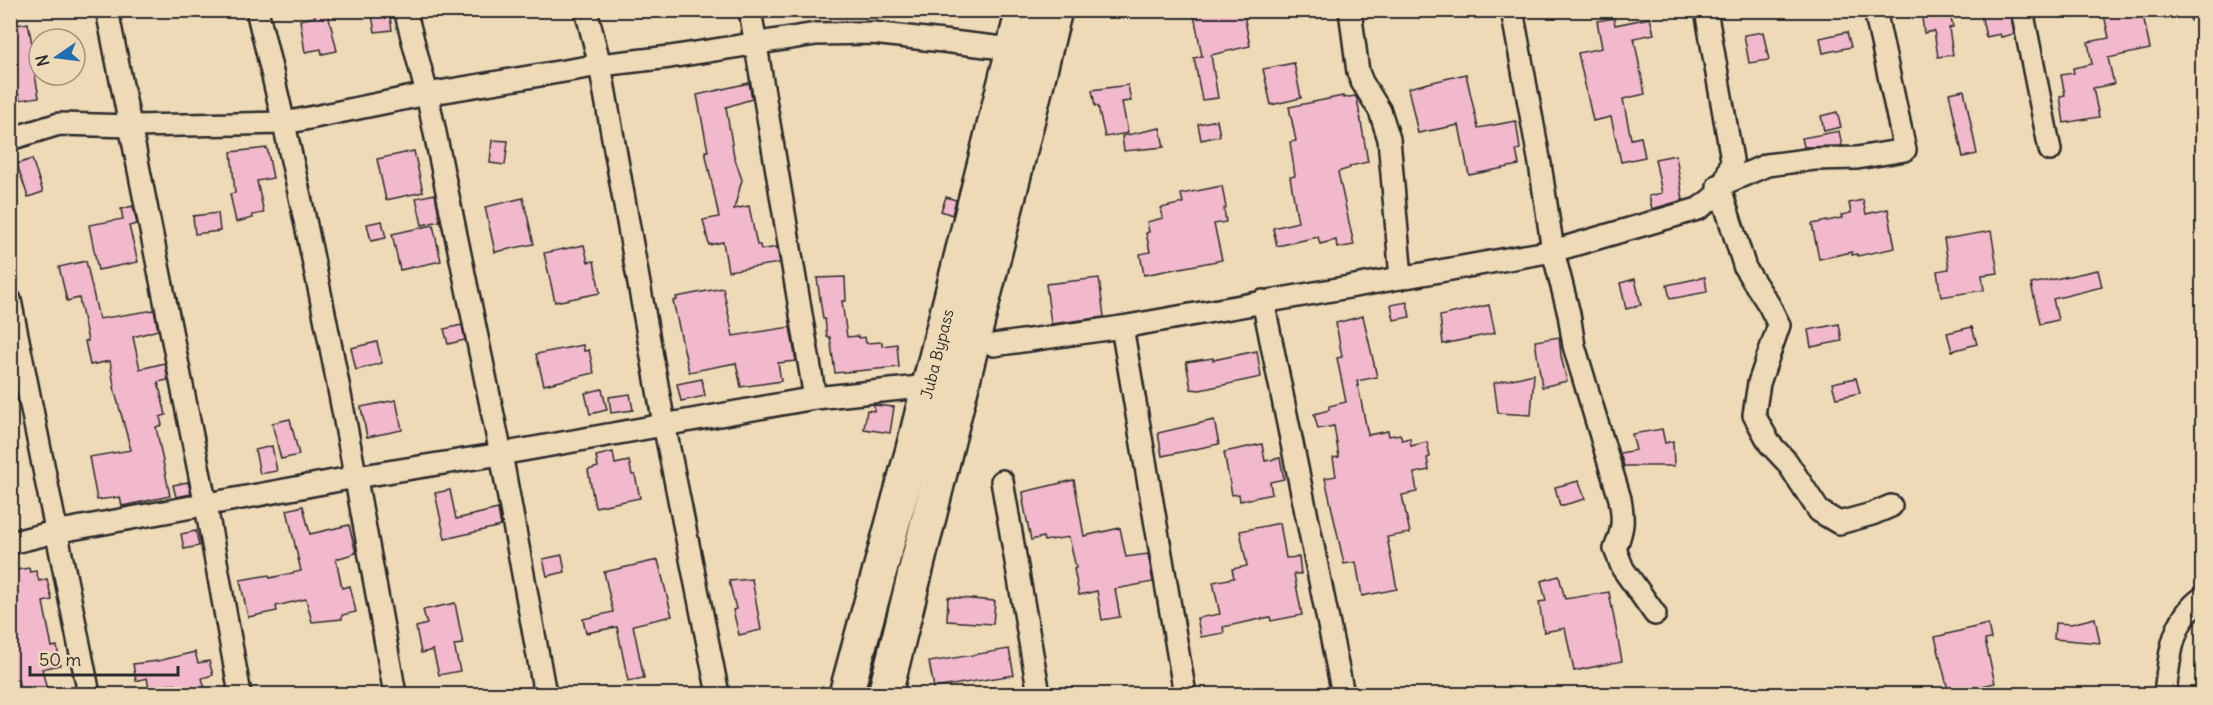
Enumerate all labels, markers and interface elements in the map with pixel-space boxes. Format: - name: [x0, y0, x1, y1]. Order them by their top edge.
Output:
- north arrow: [27, 27, 87, 87]
- text: N: [31, 53, 53, 68]
- street label: Juba Bypass: [916, 307, 958, 401]
- scale bar: [30, 639, 178, 677]
- text: 50 m: [39, 648, 81, 671]

